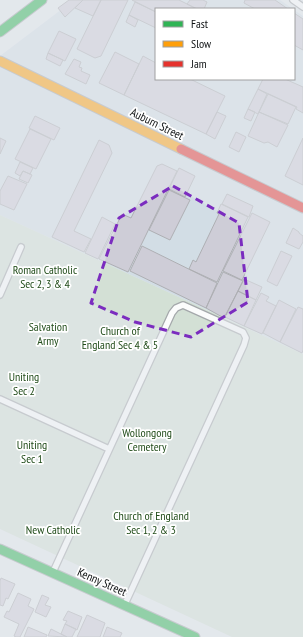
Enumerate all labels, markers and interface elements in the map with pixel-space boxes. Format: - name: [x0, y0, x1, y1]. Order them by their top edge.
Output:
- legend: [155, 8, 295, 80]
- text: Fast: [191, 16, 209, 31]
- text: Slow: [191, 36, 212, 51]
- text: Jam: [190, 56, 207, 71]
- street label: Auburn Street: [128, 104, 187, 143]
- park label: Roman Catholic Sec 2, 3 & 4: [13, 262, 78, 291]
- park label: Salvation Army: [29, 319, 67, 348]
- park label: Church of England Sec 4 & 5: [82, 323, 158, 352]
- park label: Uniting Sec 2: [9, 369, 39, 398]
- park label: Wollongong Cemetery: [122, 425, 172, 454]
- park label: Uniting Sec 1: [17, 437, 47, 466]
- park label: Church of England Sec 1, 2 & 3: [113, 508, 189, 537]
- park label: New Catholic: [26, 522, 81, 537]
- street label: Kenny Street: [75, 564, 130, 599]

